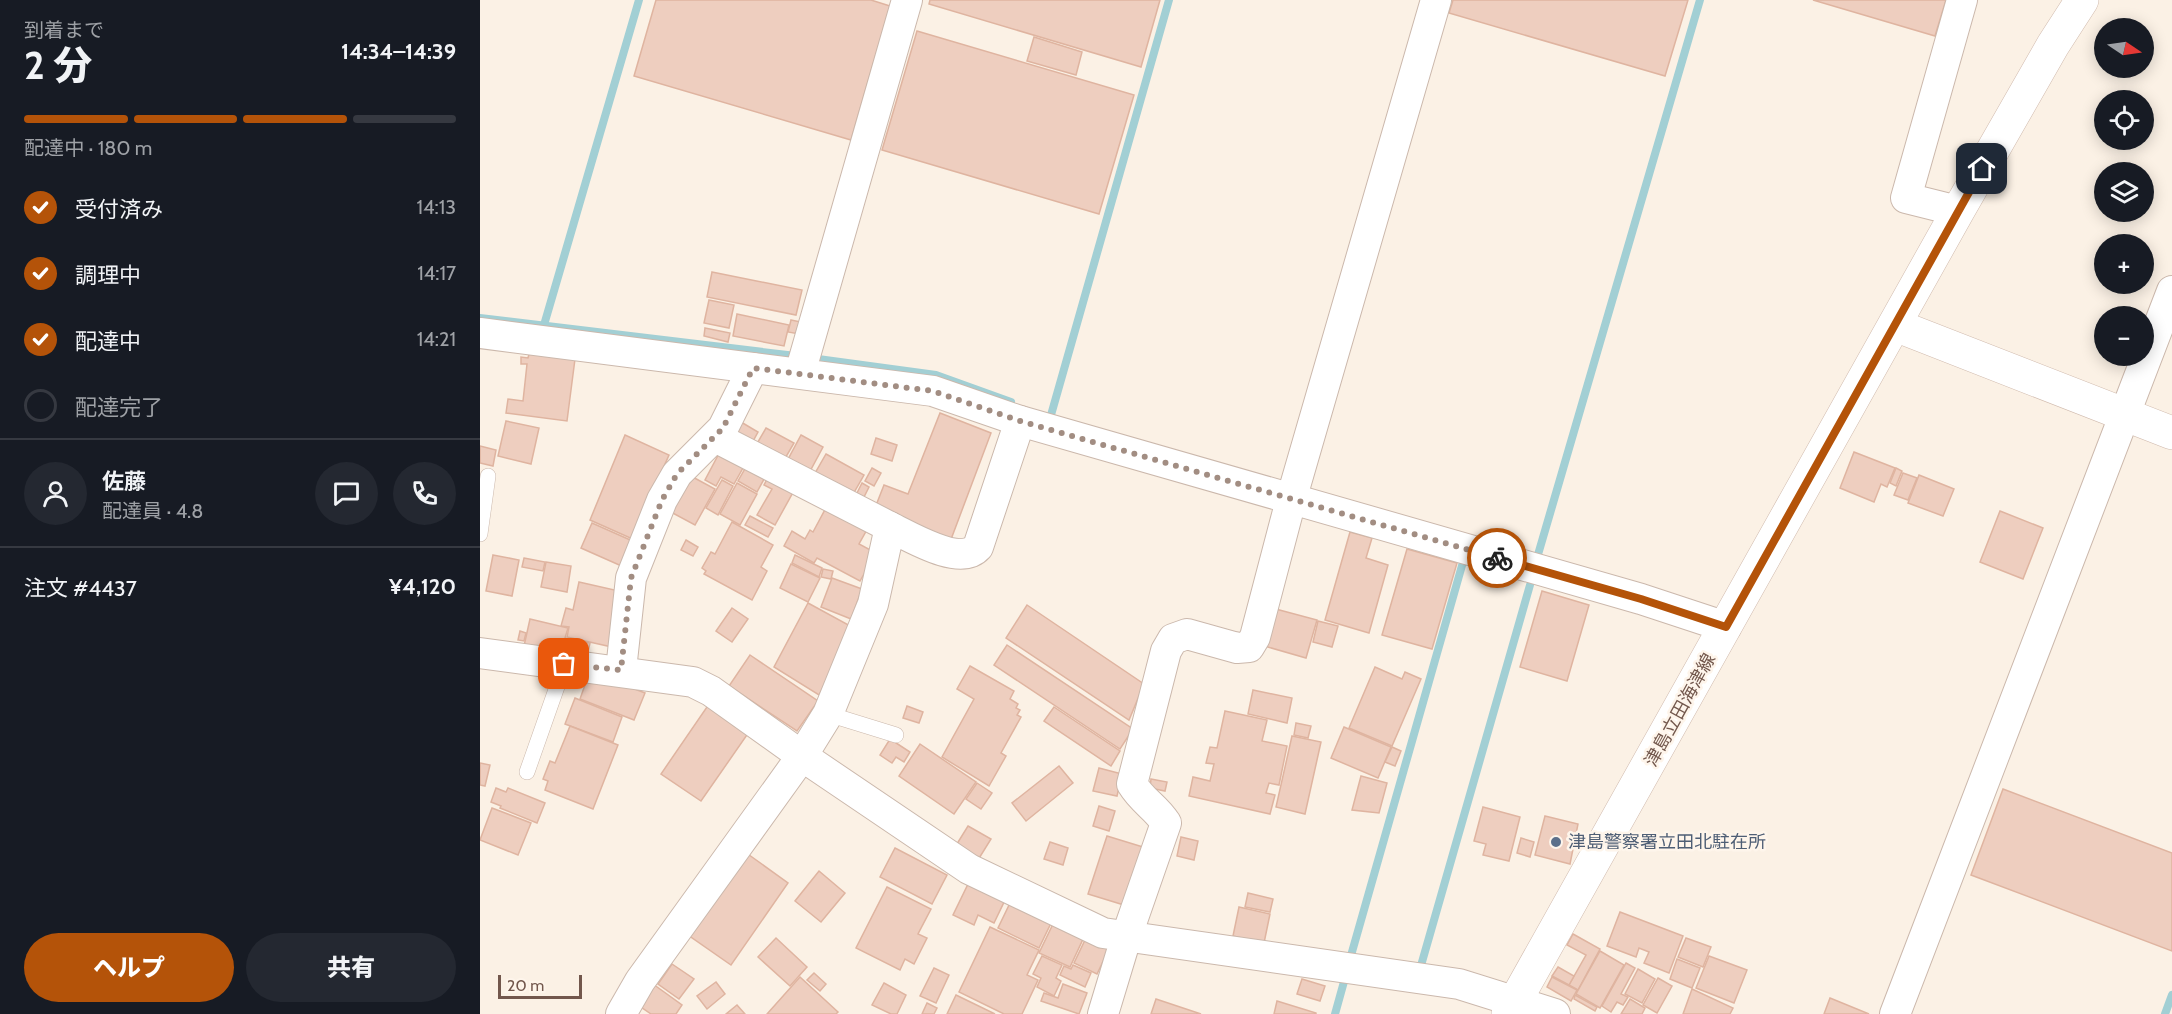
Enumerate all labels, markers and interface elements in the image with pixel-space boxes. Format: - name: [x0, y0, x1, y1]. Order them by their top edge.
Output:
- text: 到着まで: [24, 18, 104, 42]
- north arrow: [2094, 18, 2154, 78]
- map controls: [2094, 18, 2154, 366]
- text: 14:34–14:39: [341, 38, 456, 65]
- text: 2 分: [24, 41, 92, 89]
- button: locate: [2094, 90, 2154, 150]
- text: 配達中 · 180 m: [24, 136, 152, 160]
- pin: [1956, 143, 2007, 194]
- icon: home: [1965, 152, 1998, 185]
- button: layers: [2094, 162, 2154, 222]
- icon: check: [24, 191, 57, 224]
- text: 14:13: [416, 195, 456, 219]
- text: 受付済み: [75, 196, 163, 223]
- button: +: [2094, 234, 2154, 294]
- icon: check: [24, 257, 57, 290]
- text: 14:17: [417, 261, 456, 285]
- text: 調理中: [75, 262, 141, 289]
- button: −: [2094, 306, 2154, 366]
- icon: check: [24, 323, 57, 356]
- text: 14:21: [417, 327, 456, 351]
- text: 配達中: [75, 328, 141, 355]
- text: 配達完了: [75, 394, 163, 421]
- button: person: [24, 462, 87, 525]
- button: chat: [315, 462, 378, 525]
- button: phone: [393, 462, 456, 525]
- text: 佐藤: [102, 468, 146, 495]
- text: 配達員 · 4.8: [102, 499, 203, 523]
- courier: [1467, 528, 1527, 588]
- icon: bike: [1481, 542, 1514, 575]
- text: ¥4,120: [389, 573, 456, 600]
- text: 注文 #4437: [24, 575, 137, 602]
- pin: [538, 638, 589, 689]
- icon: bag: [547, 647, 580, 680]
- street label: 津島立田海津線: [1640, 650, 1720, 770]
- place label: 津島警察署立田北駐在所: [1568, 831, 1766, 853]
- marker: 津島警察署立田北駐在所: [1549, 835, 1563, 849]
- button: ヘルプ: [24, 933, 234, 1002]
- button: 共有: [246, 933, 456, 1002]
- scale bar: [498, 972, 582, 1000]
- text: 20 m: [507, 976, 544, 995]

